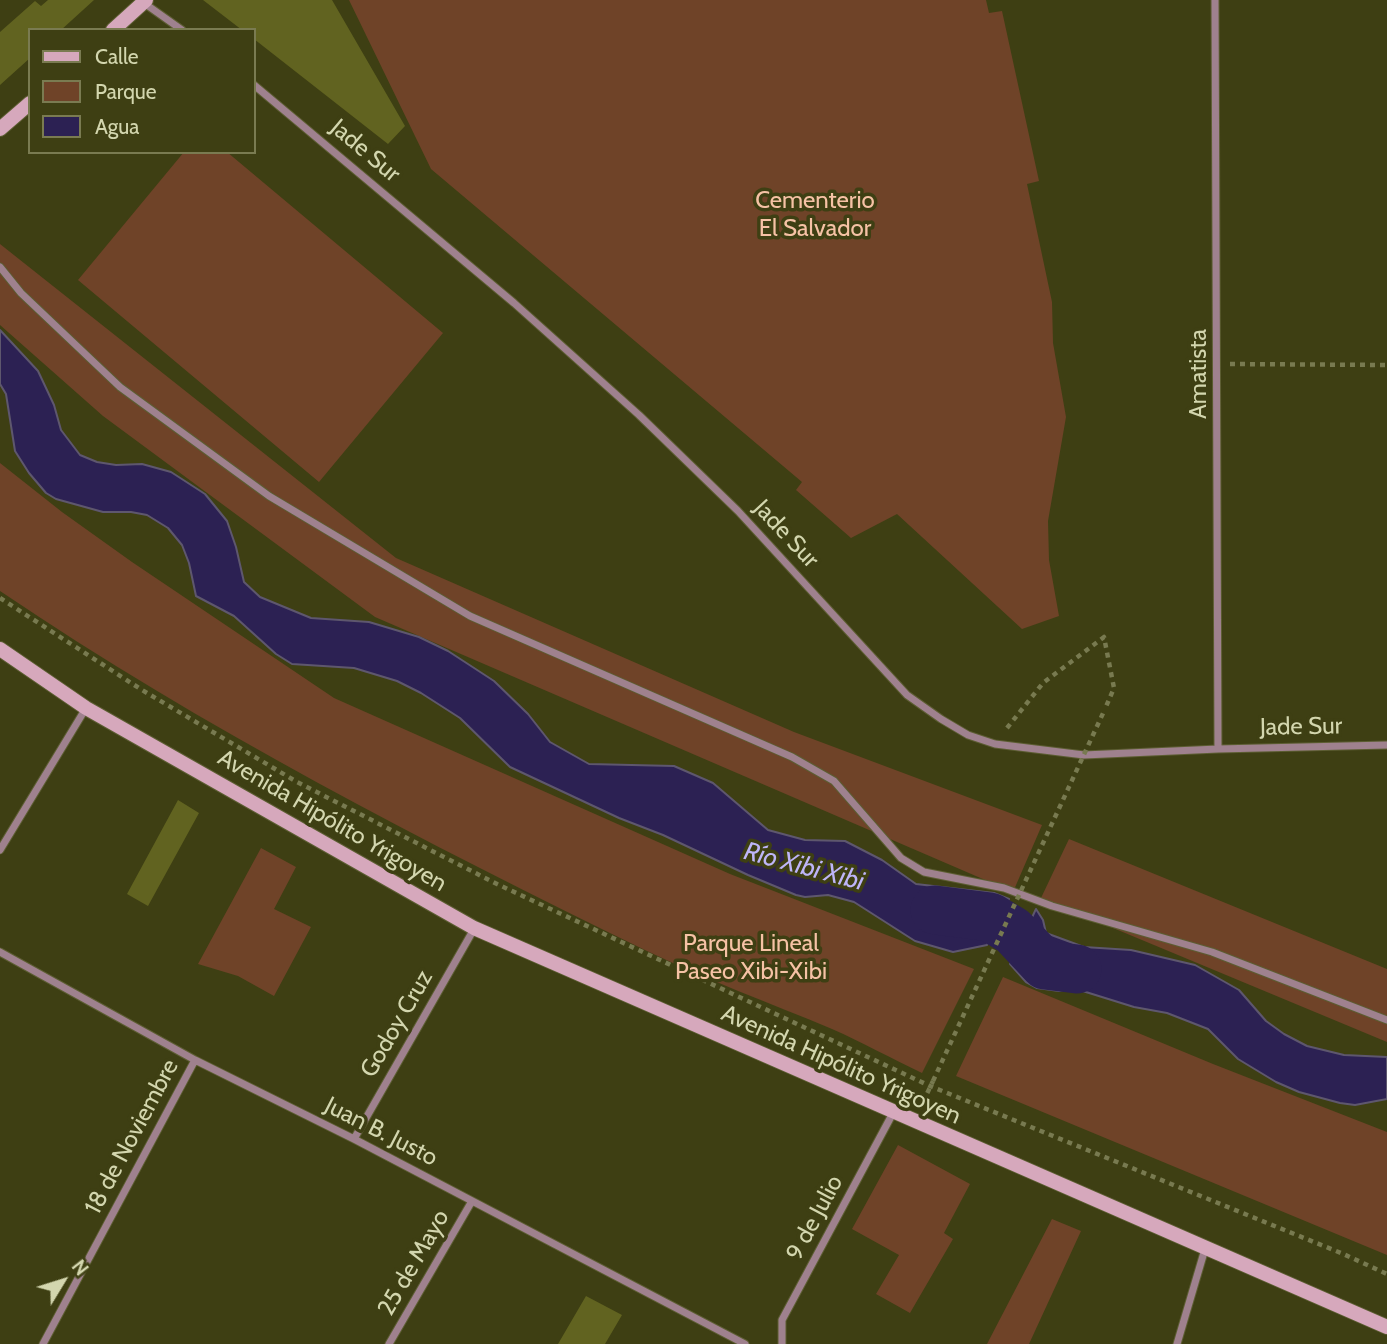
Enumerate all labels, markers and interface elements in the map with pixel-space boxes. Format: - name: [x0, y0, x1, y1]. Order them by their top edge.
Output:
- legend: [28, 28, 256, 154]
- text: Calle: [95, 44, 139, 69]
- text: Parque: [95, 79, 157, 104]
- street label: Jade Sur: [324, 113, 406, 189]
- text: Agua: [95, 114, 139, 139]
- park label: Cementerio El Salvador: [755, 187, 875, 243]
- street label: Amatista: [1185, 329, 1213, 419]
- street label: Jade Sur: [747, 494, 825, 574]
- street label: Jade Sur: [1260, 712, 1342, 742]
- street label: Avenida Hipólito Yrigoyen: [212, 744, 452, 898]
- water label: Río Xibi Xibi: [741, 836, 867, 898]
- park label: Parque Lineal Paseo Xibi-Xibi: [675, 930, 827, 986]
- street label: Godoy Cruz: [355, 965, 439, 1083]
- street label: Avenida Hipólito Yrigoyen: [717, 999, 965, 1131]
- street label: 18 de Noviembre: [79, 1055, 185, 1219]
- street label: Juan B. Justo: [320, 1091, 442, 1173]
- street label: 9 de Julio: [781, 1170, 849, 1266]
- street label: 25 de Mayo: [372, 1205, 456, 1321]
- north arrow: [28, 1246, 98, 1316]
- text: N: [67, 1255, 93, 1280]

